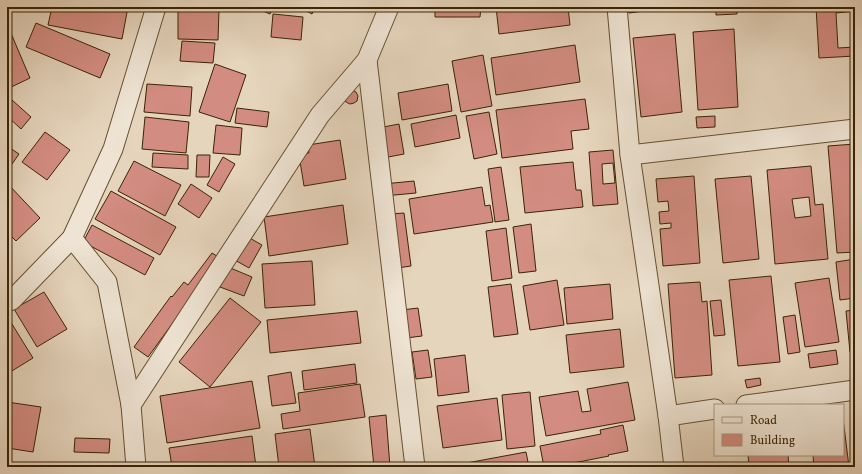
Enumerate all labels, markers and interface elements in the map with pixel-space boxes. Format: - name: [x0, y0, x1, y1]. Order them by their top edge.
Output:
- legend: [714, 404, 844, 456]
- text: Road: [750, 413, 777, 429]
- text: Building: [750, 433, 795, 449]

